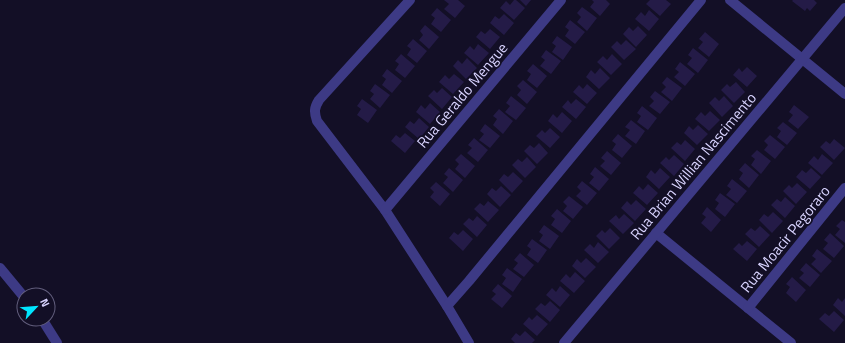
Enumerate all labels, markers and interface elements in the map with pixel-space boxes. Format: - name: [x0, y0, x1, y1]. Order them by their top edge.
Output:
- street label: Rua Geraldo Mengue: [411, 37, 513, 153]
- street label: Rua Brian Willian Nascimento: [624, 87, 762, 245]
- street label: Rua Moacir Pegoraro: [735, 180, 836, 298]
- north arrow: [16, 287, 56, 327]
- text: N: [36, 296, 54, 310]

